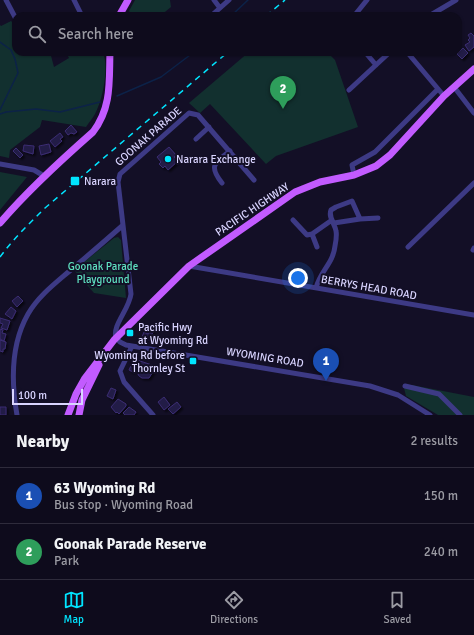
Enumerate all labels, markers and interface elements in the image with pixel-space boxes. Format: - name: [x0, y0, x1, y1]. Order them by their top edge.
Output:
- search box: [12, 12, 462, 56]
- icon: search: [26, 23, 48, 45]
- text: Search here: [58, 25, 134, 43]
- pin: 2: [270, 76, 296, 109]
- street label: GOONAK PARADE: [112, 104, 184, 169]
- place label: Narara Exchange: [176, 153, 256, 166]
- marker: Narara Exchange: [163, 154, 173, 164]
- marker: Narara: [69, 175, 81, 187]
- place label: Narara: [84, 175, 117, 188]
- street label: PACIFIC HIGHWAY: [213, 180, 292, 239]
- park label: Goonak Parade Playground: [68, 260, 138, 286]
- your location: [288, 268, 308, 288]
- street label: BERRYS HEAD ROAD: [320, 273, 418, 302]
- place label: Pacific Hwy at Wyoming Rd: [138, 321, 208, 347]
- marker: Pacific Hwy at Wyoming Rd: [125, 328, 135, 338]
- street label: WYOMING ROAD: [225, 345, 305, 370]
- pin: 1: [313, 348, 339, 381]
- place label: Wyoming Rd before Thornley St: [94, 349, 185, 375]
- marker: Wyoming Rd before Thornley St: [188, 356, 198, 366]
- scale bar: [12, 387, 83, 406]
- text: 100 m: [18, 389, 47, 402]
- text: Nearby: [16, 431, 69, 452]
- text: 2 results: [410, 433, 458, 449]
- text: 63 Wyoming Rd: [54, 479, 155, 497]
- text: 1: [25, 488, 33, 504]
- text: 150 m: [424, 488, 458, 504]
- text: Bus stop · Wyoming Road: [54, 497, 193, 513]
- text: Goonak Parade Reserve: [54, 535, 207, 553]
- text: 2: [25, 544, 33, 560]
- text: 240 m: [424, 544, 458, 560]
- text: Park: [54, 553, 79, 569]
- tab: Map: [63, 589, 85, 626]
- tab: Directions: [210, 589, 258, 626]
- tab: Saved: [384, 589, 411, 626]

